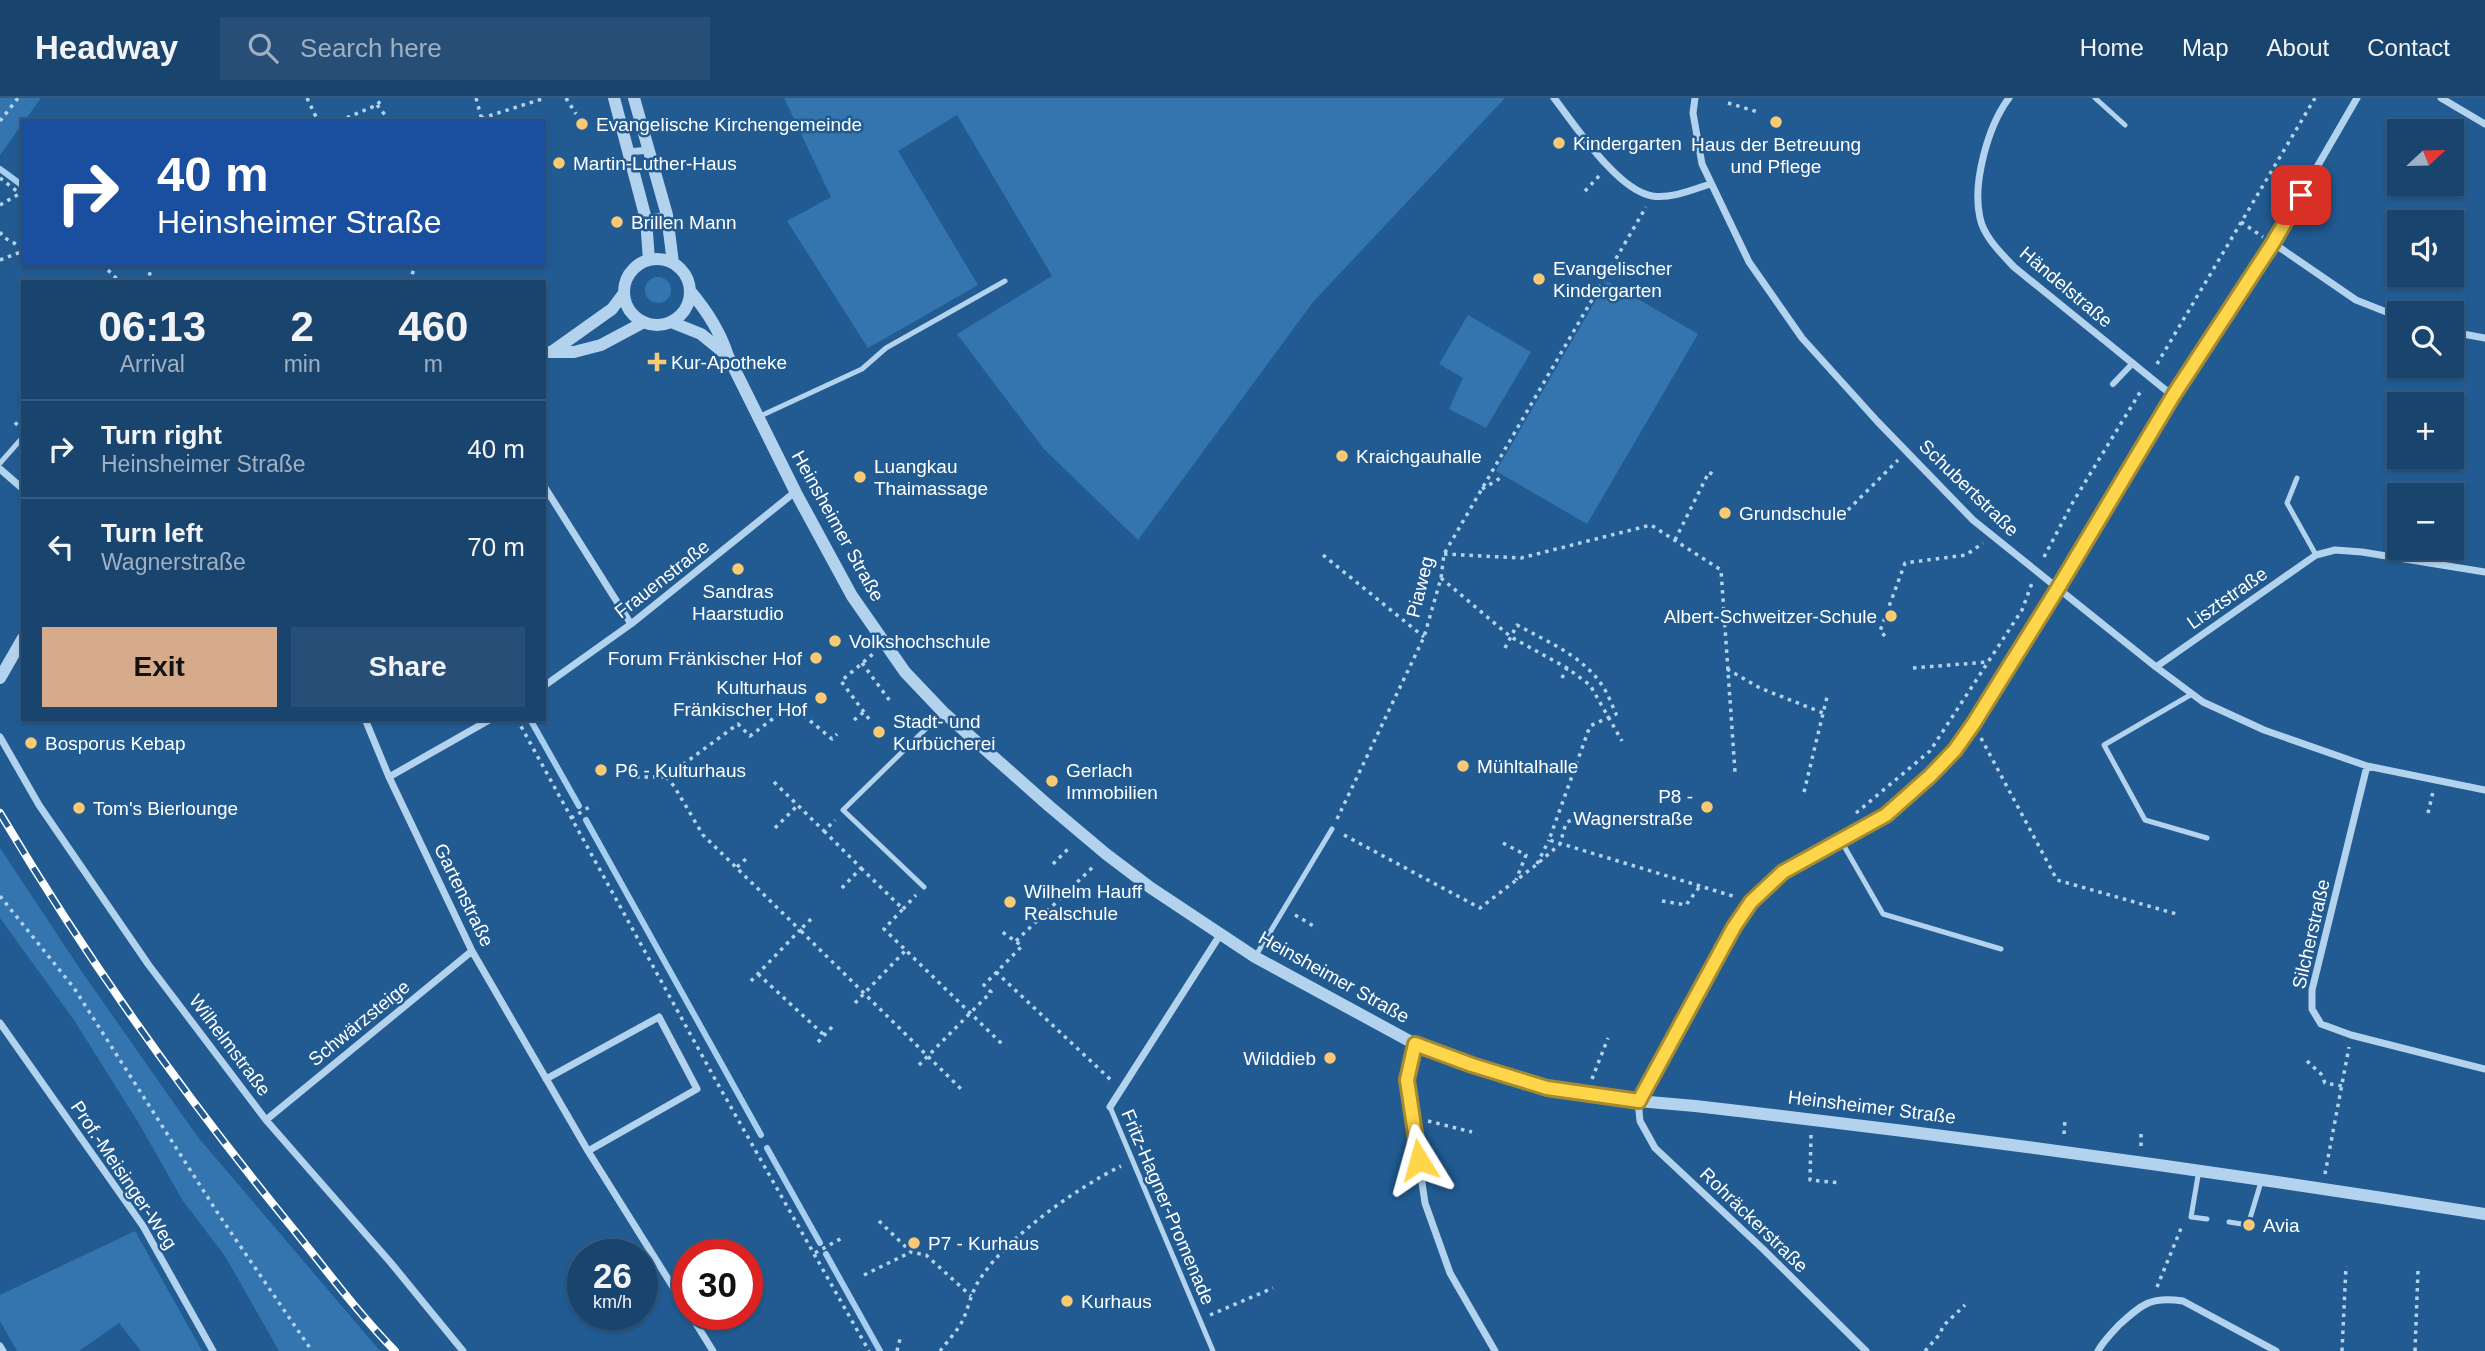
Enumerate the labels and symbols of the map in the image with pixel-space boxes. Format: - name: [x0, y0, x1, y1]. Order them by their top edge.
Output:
- place label: Evangelische Kirchengemeinde: [596, 114, 862, 135]
- marker: Haus der Betreuung und Pflege: [1768, 114, 1784, 130]
- marker: Evangelische Kirchengemeinde: [574, 116, 590, 132]
- north arrow: [2387, 119, 2464, 196]
- place label: Kindergarten: [1573, 133, 1682, 154]
- place label: Haus der Betreuung und Pflege: [1691, 134, 1861, 177]
- marker: Kindergarten: [1551, 135, 1567, 151]
- place label: Martin-Luther-Haus: [573, 153, 737, 174]
- marker: Martin-Luther-Haus: [551, 155, 567, 171]
- pin: [2271, 165, 2331, 225]
- place label: Brillen Mann: [631, 212, 737, 233]
- marker: Brillen Mann: [609, 214, 625, 230]
- street label: Händelstraße: [2016, 242, 2116, 332]
- place label: Evangelischer Kindergarten: [1553, 258, 1673, 301]
- marker: Evangelischer Kindergarten: [1531, 271, 1547, 287]
- place label: Kur-Apotheke: [671, 352, 787, 373]
- marker: Kur-Apotheke: [649, 354, 665, 370]
- street label: Schubertstraße: [1915, 435, 2023, 541]
- place label: Kraichgauhalle: [1356, 446, 1482, 467]
- street label: Heinsheimer Straße: [788, 447, 888, 605]
- marker: Kraichgauhalle: [1334, 448, 1350, 464]
- place label: Luangkau Thaimassage: [874, 456, 988, 499]
- marker: Luangkau Thaimassage: [852, 469, 868, 485]
- place label: Grundschule: [1739, 503, 1847, 524]
- marker: Grundschule: [1717, 505, 1733, 521]
- street label: Frauenstraße: [611, 536, 713, 622]
- street label: Piaweg: [1402, 554, 1438, 620]
- marker: Sandras Haarstudio: [730, 561, 746, 577]
- street label: Lisztstraße: [2183, 563, 2271, 633]
- place label: Sandras Haarstudio: [692, 581, 784, 624]
- place label: Albert-Schweitzer-Schule: [1664, 606, 1877, 627]
- marker: Albert-Schweitzer-Schule: [1883, 608, 1899, 624]
- place label: Volkshochschule: [849, 631, 991, 652]
- marker: Volkshochschule: [827, 633, 843, 649]
- place label: Forum Fränkischer Hof: [608, 648, 803, 669]
- marker: Forum Fränkischer Hof: [808, 650, 824, 666]
- place label: Kulturhaus Fränkischer Hof: [673, 677, 808, 720]
- marker: Kulturhaus Fränkischer Hof: [813, 690, 829, 706]
- place label: Stadt- und Kurbücherei: [893, 711, 995, 754]
- marker: Stadt- und Kurbücherei: [871, 724, 887, 740]
- place label: Bosporus Kebap: [45, 733, 186, 754]
- marker: Bosporus Kebap: [23, 735, 39, 751]
- place label: Mühltalhalle: [1477, 756, 1578, 777]
- marker: Mühltalhalle: [1455, 758, 1471, 774]
- place label: P6 - Kulturhaus: [615, 760, 746, 781]
- place label: Gerlach Immobilien: [1066, 760, 1158, 803]
- marker: P6 - Kulturhaus: [593, 762, 609, 778]
- marker: Gerlach Immobilien: [1044, 773, 1060, 789]
- place label: P8 - Wagnerstraße: [1573, 786, 1693, 829]
- place label: Tom's Bierlounge: [93, 798, 238, 819]
- marker: P8 - Wagnerstraße: [1699, 799, 1715, 815]
- marker: Tom's Bierlounge: [71, 800, 87, 816]
- street label: Gartenstraße: [430, 840, 498, 950]
- street label: Silcherstraße: [2288, 877, 2334, 991]
- place label: Wilhelm Hauff Realschule: [1024, 881, 1143, 924]
- marker: Wilhelm Hauff Realschule: [1002, 894, 1018, 910]
- street label: Heinsheimer Straße: [1255, 927, 1413, 1027]
- street label: Schwärzsteige: [304, 976, 414, 1070]
- street label: Wilhelmstraße: [185, 990, 275, 1100]
- place label: Wilddieb: [1243, 1048, 1316, 1069]
- marker: Wilddieb: [1322, 1050, 1338, 1066]
- street label: Heinsheimer Straße: [1787, 1086, 1957, 1128]
- street label: Prof.-Meisinger-Weg: [67, 1097, 181, 1253]
- street label: Fritz-Hagner-Promenade: [1117, 1106, 1219, 1308]
- position arrow: [1382, 1123, 1456, 1197]
- street label: Rohräckerstraße: [1696, 1163, 1812, 1277]
- place label: Avia: [2263, 1215, 2300, 1236]
- marker: Avia: [2241, 1217, 2257, 1233]
- place label: P7 - Kurhaus: [928, 1233, 1039, 1254]
- marker: P7 - Kurhaus: [906, 1235, 922, 1251]
- speed limit sign: 30: [672, 1239, 763, 1330]
- place label: Kurhaus: [1081, 1291, 1152, 1312]
- marker: Kurhaus: [1059, 1293, 1075, 1309]

